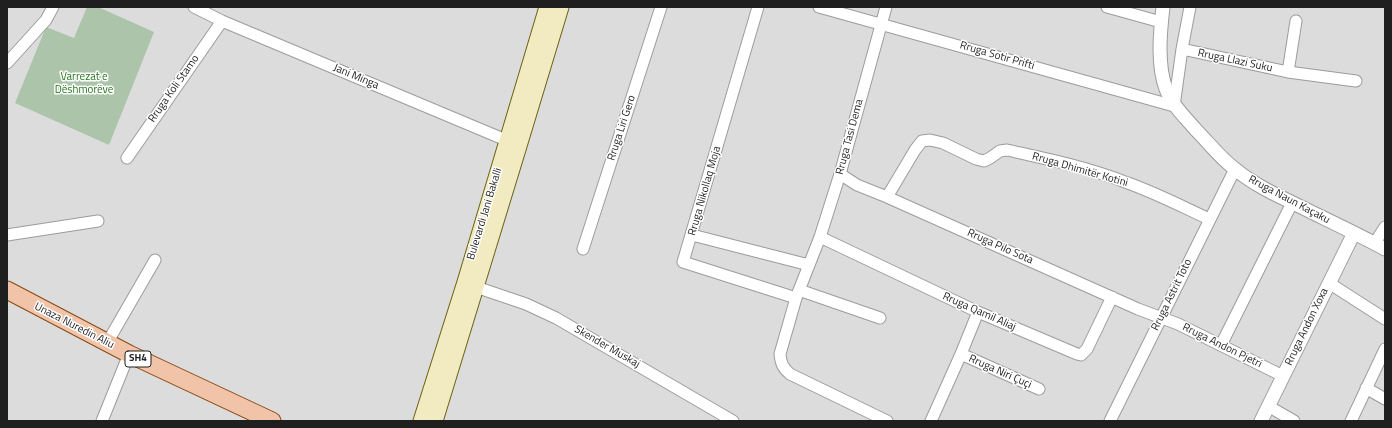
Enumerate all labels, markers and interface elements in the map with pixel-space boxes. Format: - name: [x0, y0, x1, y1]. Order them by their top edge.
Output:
- street label: Rruga Sotir Prifti: [958, 39, 1036, 73]
- street label: Rruga Llazi Suku: [1196, 47, 1274, 75]
- street label: Rruga Koli Stamo: [146, 53, 202, 125]
- street label: Jani Minga: [331, 62, 381, 92]
- park label: Varrezat e Dëshmorëve: [55, 70, 113, 96]
- street label: Rruga Liri Gero: [605, 94, 639, 162]
- street label: Rruga Tasi Dema: [834, 98, 866, 176]
- street label: Rruga Nikollaq Moja: [686, 145, 724, 237]
- street label: Rruga Dhimitër Kotini: [1031, 150, 1129, 190]
- street label: Bulevardi Jani Bakalli: [465, 166, 505, 262]
- street label: Rruga Naun Kaçaku: [1246, 173, 1332, 227]
- street label: Rruga Pilo Sota: [965, 227, 1035, 267]
- street label: Rruga Astrit Toto: [1149, 257, 1195, 333]
- street label: Rruga Andon Xoxa: [1283, 286, 1331, 368]
- street label: Rruga Qamil Aliaj: [940, 290, 1018, 334]
- street label: Unaza Nuredin Aliu: [32, 300, 116, 352]
- street label: Rruga Andon Pjetri: [1180, 321, 1264, 371]
- street label: Skender Muskaj: [572, 323, 642, 371]
- road number: SH4: [125, 351, 151, 367]
- street label: Rruga Niri Çuçi: [967, 352, 1033, 392]

